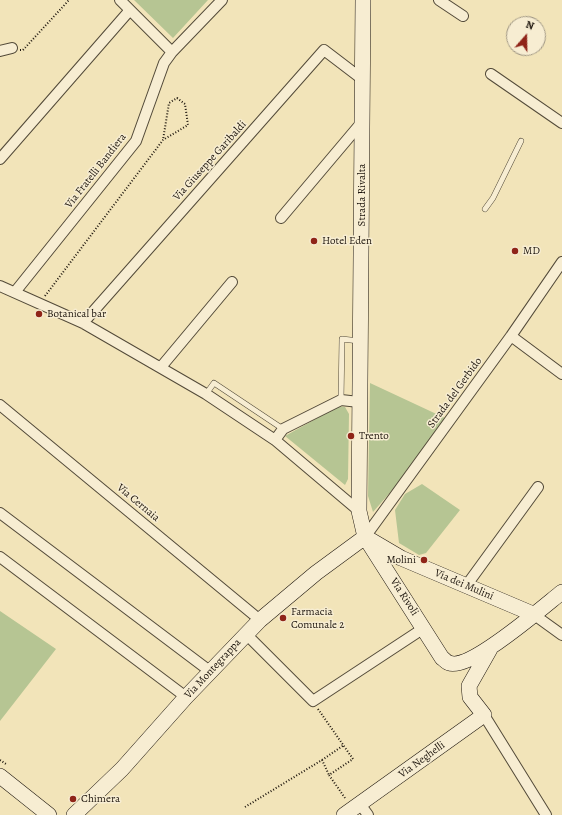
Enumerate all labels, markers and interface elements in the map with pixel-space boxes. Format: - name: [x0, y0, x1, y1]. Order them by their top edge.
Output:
- north arrow: [506, 16, 546, 56]
- text: N: [524, 17, 536, 34]
- street label: Via Giuseppe Garibaldi: [171, 118, 249, 204]
- street label: Via Fratelli Bandiera: [63, 131, 129, 211]
- street label: Strada Rivalta: [355, 164, 369, 226]
- place label: Hotel Eden: [322, 234, 372, 248]
- marker: Hotel Eden: [309, 236, 319, 246]
- place label: MD: [523, 244, 540, 258]
- marker: MD: [510, 246, 520, 256]
- place label: Botanical bar: [47, 307, 106, 321]
- marker: Botanical bar: [34, 309, 44, 319]
- street label: Strada del Gerbido: [425, 355, 485, 431]
- place label: Trento: [359, 429, 389, 443]
- marker: Trento: [346, 431, 356, 441]
- street label: Via Cernaia: [114, 481, 162, 525]
- place label: Molini: [387, 553, 416, 567]
- marker: Molini: [419, 555, 429, 565]
- street label: Via dei Mulini: [433, 567, 495, 603]
- street label: Via Rivoli: [387, 576, 421, 618]
- place label: Farmacia Comunale 2: [291, 605, 344, 631]
- marker: Farmacia Comunale 2: [278, 613, 288, 623]
- street label: Via Montegrappa: [182, 636, 244, 702]
- street label: Via Neghelli: [396, 739, 448, 781]
- place label: Chimera: [81, 792, 120, 806]
- marker: Chimera: [68, 794, 78, 804]

